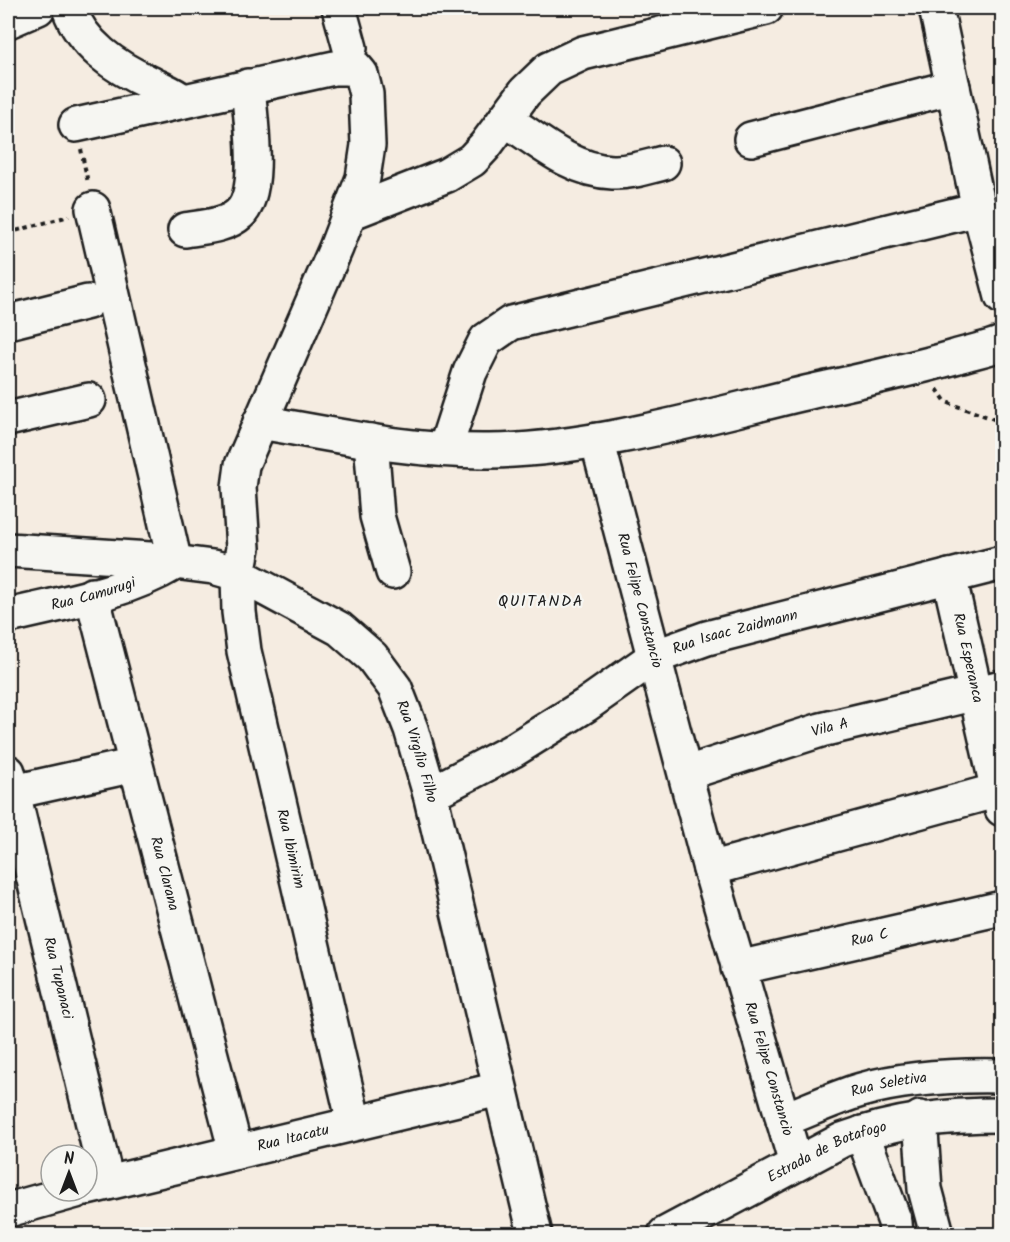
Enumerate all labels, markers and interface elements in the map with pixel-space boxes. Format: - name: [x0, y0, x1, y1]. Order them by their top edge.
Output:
- street label: Rua Felipe Constancio: [610, 530, 669, 671]
- street label: Rua Camurugi: [49, 571, 141, 618]
- district label: QUITANDA: [498, 589, 584, 614]
- street label: Rua Isaac Zaidmann: [669, 603, 800, 661]
- street label: Rua Esperanca: [946, 610, 990, 705]
- street label: Rua Virgílio Filho: [389, 697, 444, 805]
- street label: Vila A: [808, 712, 851, 744]
- street label: Rua Ibimirim: [269, 807, 311, 891]
- street label: Rua Clarana: [143, 834, 185, 914]
- street label: Rua C: [848, 922, 891, 954]
- street label: Rua Tupanaci: [36, 935, 80, 1023]
- street label: Rua Felipe Constancio: [737, 999, 799, 1139]
- street label: Rua Seletiva: [848, 1066, 928, 1104]
- street label: Estrada de Botafogo: [763, 1115, 889, 1190]
- street label: Rua Itacatu: [255, 1118, 332, 1159]
- north arrow: [39, 1143, 99, 1203]
- text: N: [64, 1147, 74, 1172]

